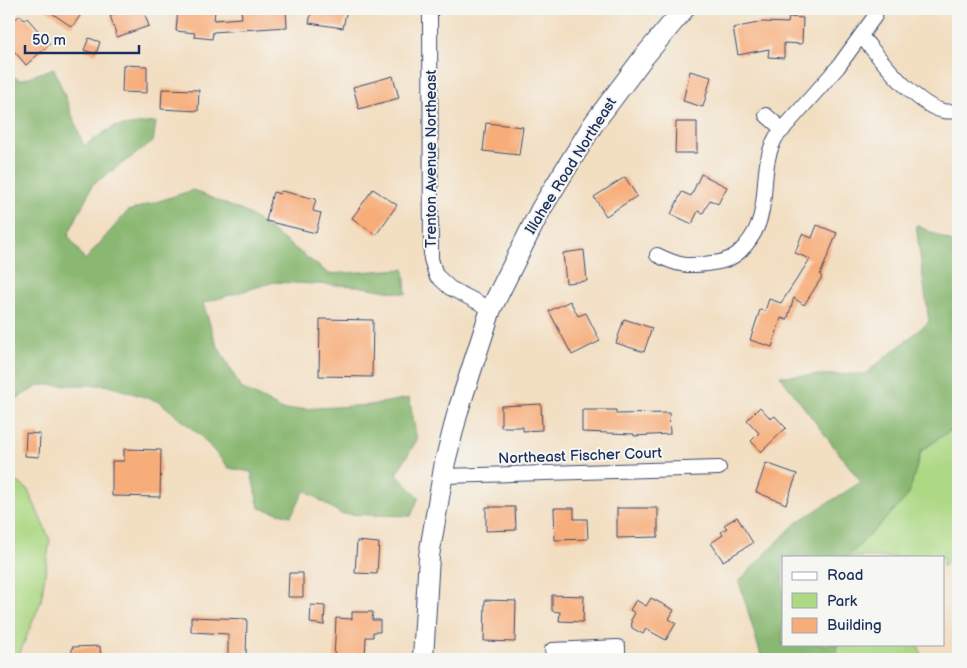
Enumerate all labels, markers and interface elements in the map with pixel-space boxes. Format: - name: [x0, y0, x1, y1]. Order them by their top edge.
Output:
- scale bar: [25, 22, 139, 54]
- text: 50 m: [32, 31, 66, 50]
- street label: Trenton Avenue Northeast: [422, 70, 441, 248]
- street label: Illahee Road Northeast: [521, 94, 621, 238]
- street label: Northeast Fischer Court: [498, 444, 663, 468]
- legend: [782, 556, 944, 646]
- text: Road: [827, 566, 863, 585]
- text: Park: [827, 592, 858, 611]
- text: Building: [827, 616, 882, 635]

